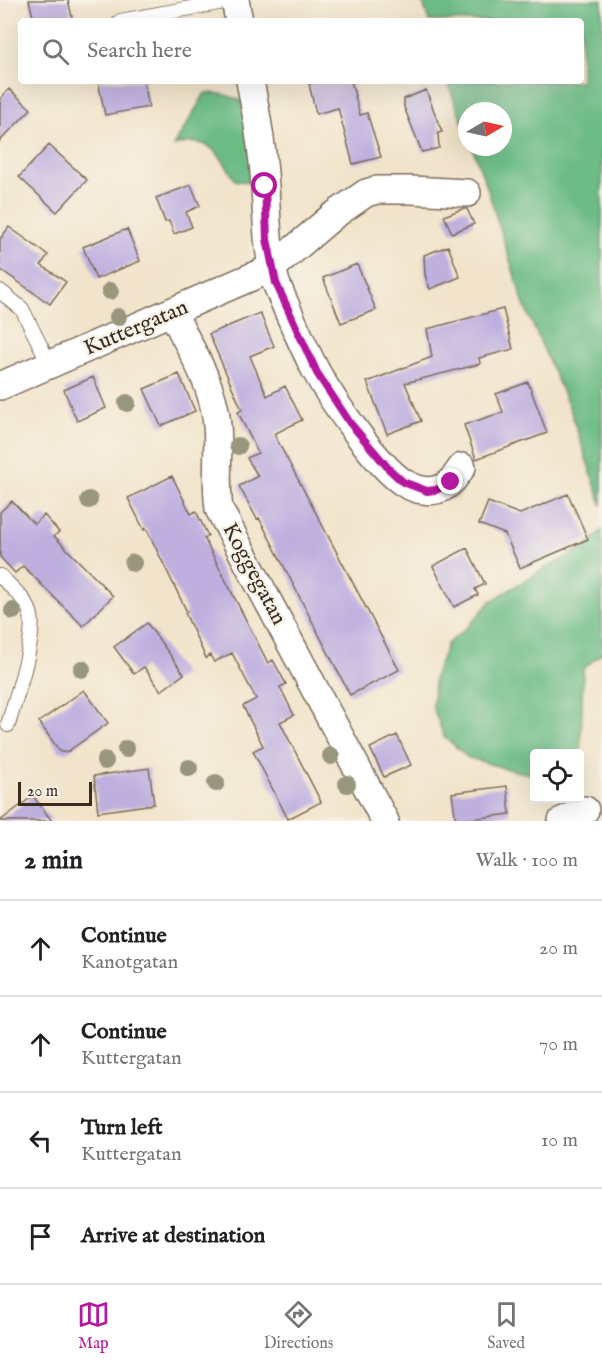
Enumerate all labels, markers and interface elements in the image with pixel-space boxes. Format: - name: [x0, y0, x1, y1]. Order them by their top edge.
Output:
- search box: [18, 18, 584, 84]
- icon: search: [39, 35, 72, 68]
- text: Search here: [87, 37, 192, 65]
- north arrow: [458, 102, 512, 156]
- route start: [251, 172, 277, 198]
- street label: Kuttergatan: [80, 293, 193, 363]
- route end: [437, 468, 463, 494]
- street label: Koggegatan: [215, 518, 293, 630]
- map controls: [530, 749, 584, 803]
- button: locate: [530, 749, 584, 803]
- scale bar: [18, 779, 92, 806]
- text: 20 m: [27, 782, 58, 802]
- text: 2 min: [24, 844, 83, 877]
- text: Walk · 100 m: [475, 848, 578, 873]
- text: Continue: [81, 922, 167, 950]
- icon: ahead: [24, 932, 57, 965]
- text: 20 m: [539, 936, 578, 961]
- text: Kanotgatan: [81, 950, 178, 975]
- text: Continue: [81, 1018, 167, 1046]
- icon: ahead: [24, 1028, 57, 1061]
- text: 70 m: [539, 1032, 578, 1057]
- text: Kuttergatan: [81, 1046, 182, 1071]
- text: Turn left: [81, 1114, 163, 1142]
- icon: left: [24, 1124, 57, 1157]
- text: 10 m: [541, 1128, 578, 1153]
- text: Kuttergatan: [81, 1142, 182, 1167]
- icon: arrive: [24, 1220, 57, 1253]
- text: Arrive at destination: [81, 1222, 265, 1250]
- tab: Map: [77, 1298, 110, 1354]
- tab: Directions: [264, 1298, 333, 1354]
- tab: Saved: [487, 1298, 525, 1354]

